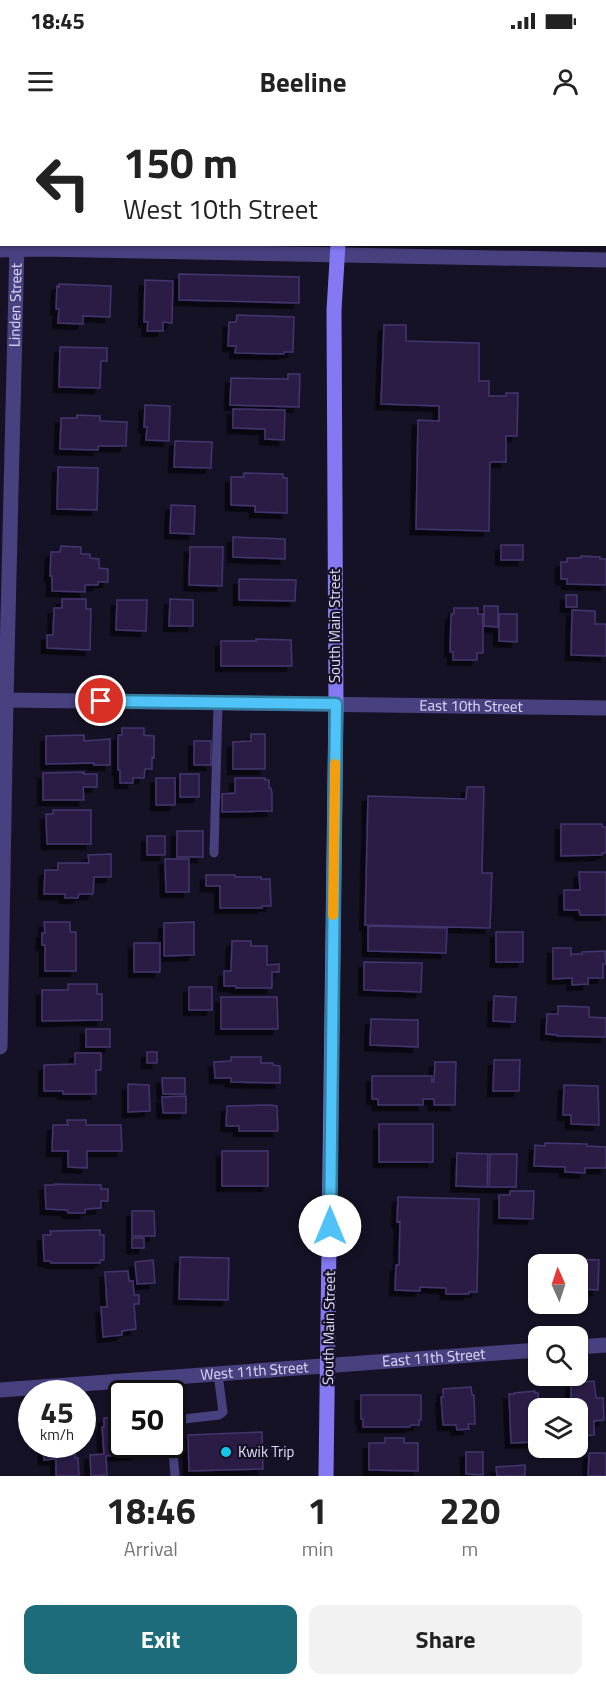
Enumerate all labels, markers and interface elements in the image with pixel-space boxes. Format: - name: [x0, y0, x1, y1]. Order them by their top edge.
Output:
- text: 18:45: [30, 4, 85, 38]
- text: Beeline: [260, 61, 346, 102]
- icon: menu: [24, 65, 57, 98]
- icon: person: [549, 65, 582, 98]
- text: 150 m: [123, 130, 238, 194]
- icon: left: [24, 144, 102, 222]
- text: West 10th Street: [123, 188, 318, 229]
- street label: Linden Street: [3, 262, 28, 347]
- street label: South Main Street: [323, 568, 346, 683]
- pin: [75, 675, 126, 726]
- icon: arrive: [84, 684, 117, 717]
- street label: East 10th Street: [419, 694, 524, 718]
- position arrow: [298, 1194, 362, 1258]
- north arrow: [528, 1254, 588, 1314]
- map controls: [528, 1254, 588, 1458]
- street label: South Main Street: [316, 1270, 341, 1385]
- button: search: [528, 1326, 588, 1386]
- street label: East 11th Street: [381, 1342, 487, 1373]
- street label: West 11th Street: [199, 1355, 310, 1386]
- speed limit sign: 50: [108, 1380, 186, 1458]
- text: 45: [40, 1389, 74, 1435]
- button: layers: [528, 1398, 588, 1458]
- text: km/h: [40, 1423, 74, 1446]
- place label: Kwik Trip: [238, 1440, 294, 1463]
- marker: Kwik Trip: [219, 1445, 233, 1459]
- text: 18:46: [106, 1483, 196, 1538]
- text: 1: [308, 1483, 328, 1538]
- text: 220: [440, 1483, 500, 1538]
- text: Arrival: [124, 1533, 178, 1564]
- text: min: [302, 1533, 334, 1564]
- text: m: [461, 1533, 478, 1564]
- button: Exit: [24, 1605, 297, 1674]
- button: Share: [309, 1605, 582, 1674]

